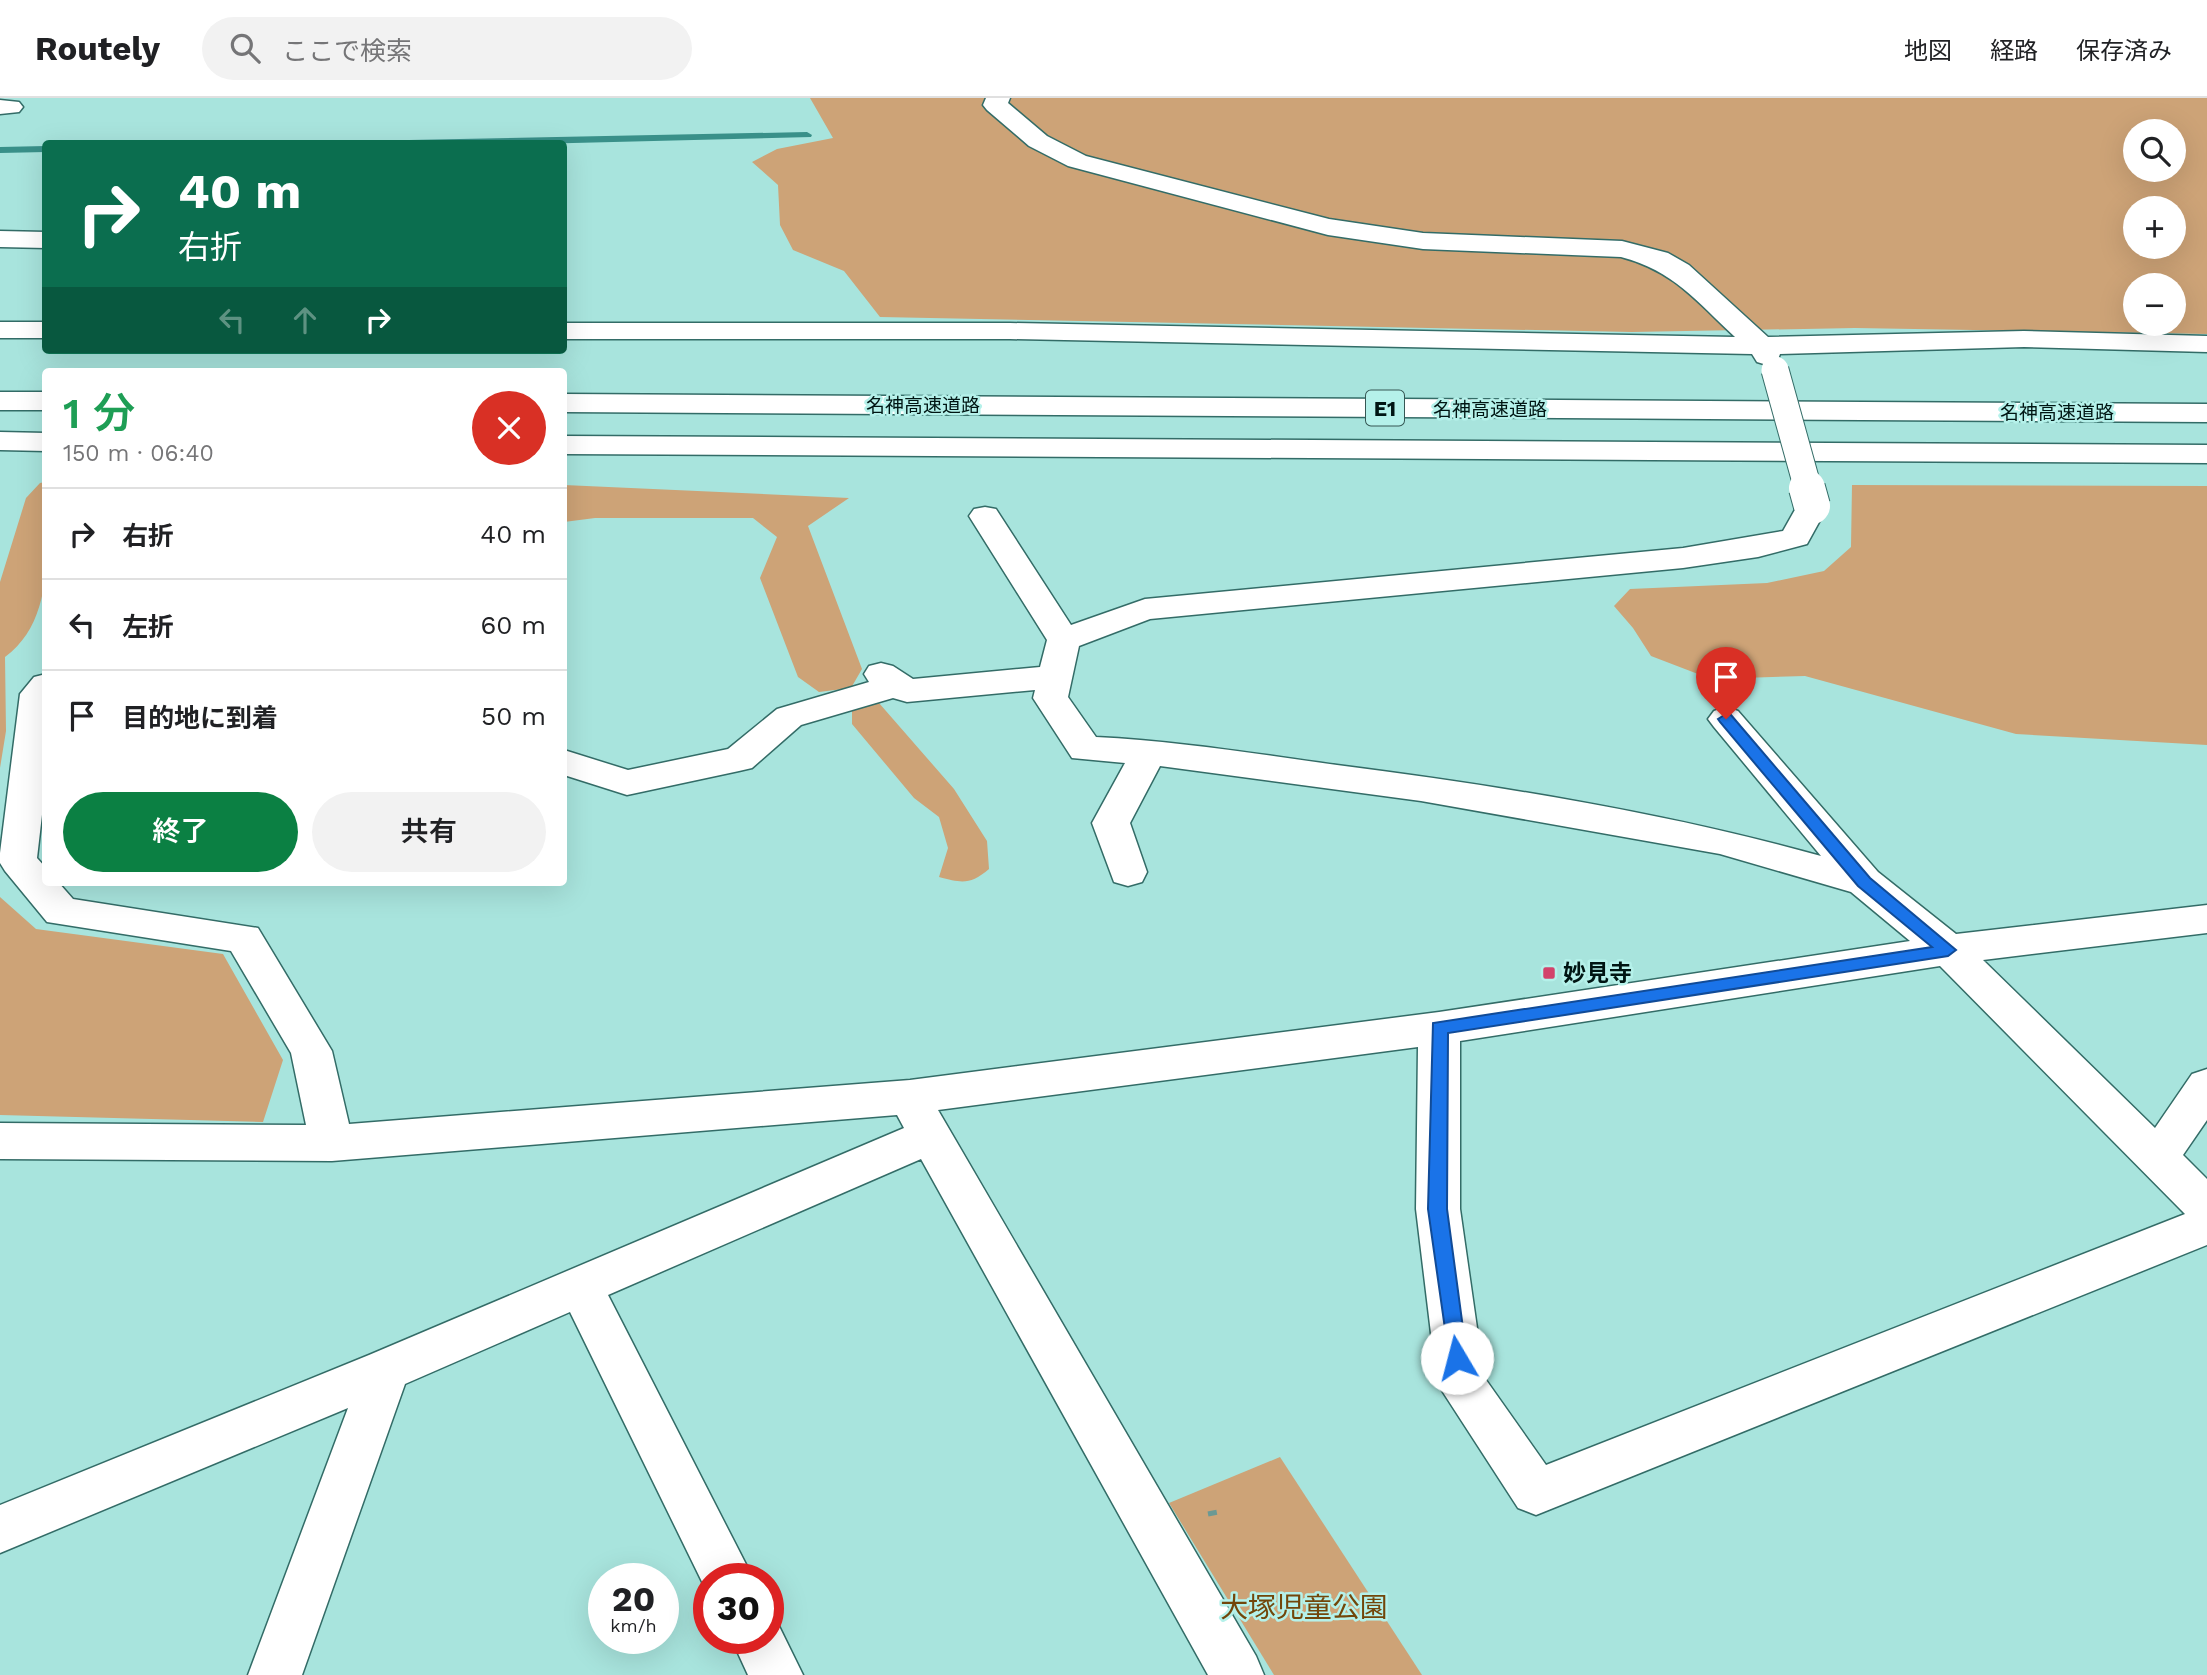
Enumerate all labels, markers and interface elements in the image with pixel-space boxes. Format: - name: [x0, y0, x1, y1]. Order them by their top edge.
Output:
- search box: [202, 17, 692, 80]
- text: Routely: [35, 29, 160, 68]
- icon: search: [226, 29, 264, 67]
- text: ここで検索: [282, 36, 412, 66]
- text: 地図: [1904, 37, 1952, 65]
- text: 経路: [1990, 37, 2038, 65]
- text: 保存済み: [2076, 37, 2172, 65]
- map controls: [2123, 119, 2186, 336]
- button: search: [2123, 119, 2186, 182]
- text: 40 m: [178, 162, 301, 220]
- icon: right: [63, 168, 154, 259]
- button: +: [2123, 196, 2186, 259]
- text: 右折: [178, 228, 242, 266]
- button: −: [2123, 273, 2186, 336]
- icon: left: [213, 301, 251, 339]
- icon: ahead: [286, 301, 324, 339]
- icon: right: [359, 301, 397, 339]
- text: 1 分: [63, 389, 135, 438]
- road number: E1: [1366, 390, 1404, 426]
- button: close: [472, 391, 546, 465]
- street label: 名神高速道路: [866, 394, 980, 417]
- street label: 名神高速道路: [1433, 398, 1547, 421]
- street label: 名神高速道路: [2000, 401, 2114, 424]
- text: 150 m · 06:40: [63, 440, 214, 467]
- icon: right: [63, 515, 101, 553]
- text: 40 m: [480, 519, 546, 549]
- text: 右折: [122, 521, 174, 551]
- icon: left: [63, 606, 101, 644]
- text: 60 m: [480, 610, 546, 640]
- text: 左折: [122, 612, 174, 642]
- pin: [1696, 647, 1756, 719]
- icon: arrive: [1707, 658, 1745, 696]
- icon: arrive: [63, 697, 101, 735]
- text: 50 m: [481, 701, 546, 731]
- text: 目的地に到着: [122, 703, 278, 733]
- button: 終了: [63, 792, 298, 872]
- button: 共有: [312, 792, 546, 872]
- place label: 妙見寺: [1563, 960, 1632, 987]
- marker: 妙見寺: [1541, 965, 1557, 981]
- position arrow: [1420, 1321, 1494, 1395]
- speed limit sign: 30: [693, 1563, 784, 1654]
- text: 20: [612, 1578, 655, 1620]
- park label: 大塚児童公園: [1220, 1591, 1388, 1624]
- text: km/h: [610, 1615, 657, 1636]

